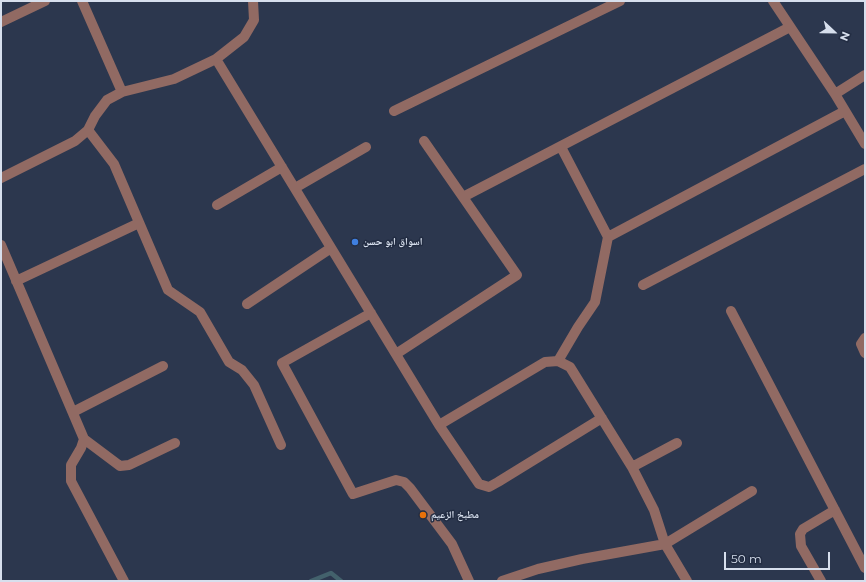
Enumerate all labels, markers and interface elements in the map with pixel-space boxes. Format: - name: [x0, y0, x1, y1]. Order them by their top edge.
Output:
- north arrow: [814, 12, 854, 52]
- text: N: [837, 30, 853, 43]
- place label: اسواق ابو حسن: [363, 236, 423, 248]
- marker: اسواق ابو حسن: [350, 237, 360, 247]
- place label: مطبخ الزعيم: [431, 509, 479, 521]
- marker: مطبخ الزعيم: [418, 510, 428, 520]
- scale bar: [726, 544, 832, 570]
- text: 50 m: [731, 551, 762, 566]

